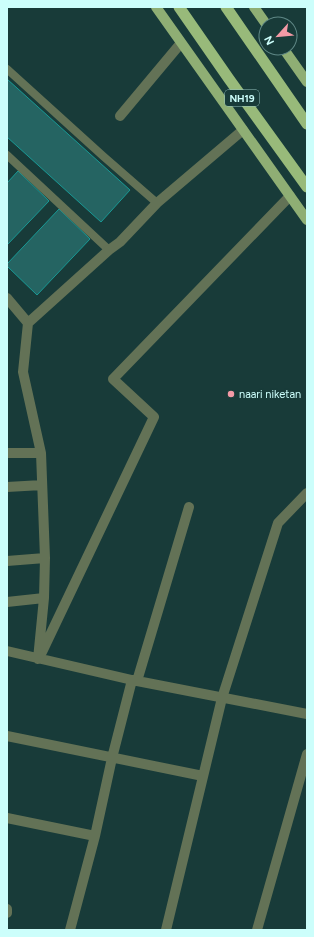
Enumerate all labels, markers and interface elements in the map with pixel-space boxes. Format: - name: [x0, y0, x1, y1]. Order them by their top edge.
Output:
- north arrow: [258, 16, 298, 56]
- text: N: [262, 34, 277, 47]
- road number: NH19: [225, 90, 259, 106]
- place label: naari niketan: [239, 388, 301, 401]
- marker: naari niketan: [226, 389, 236, 399]

